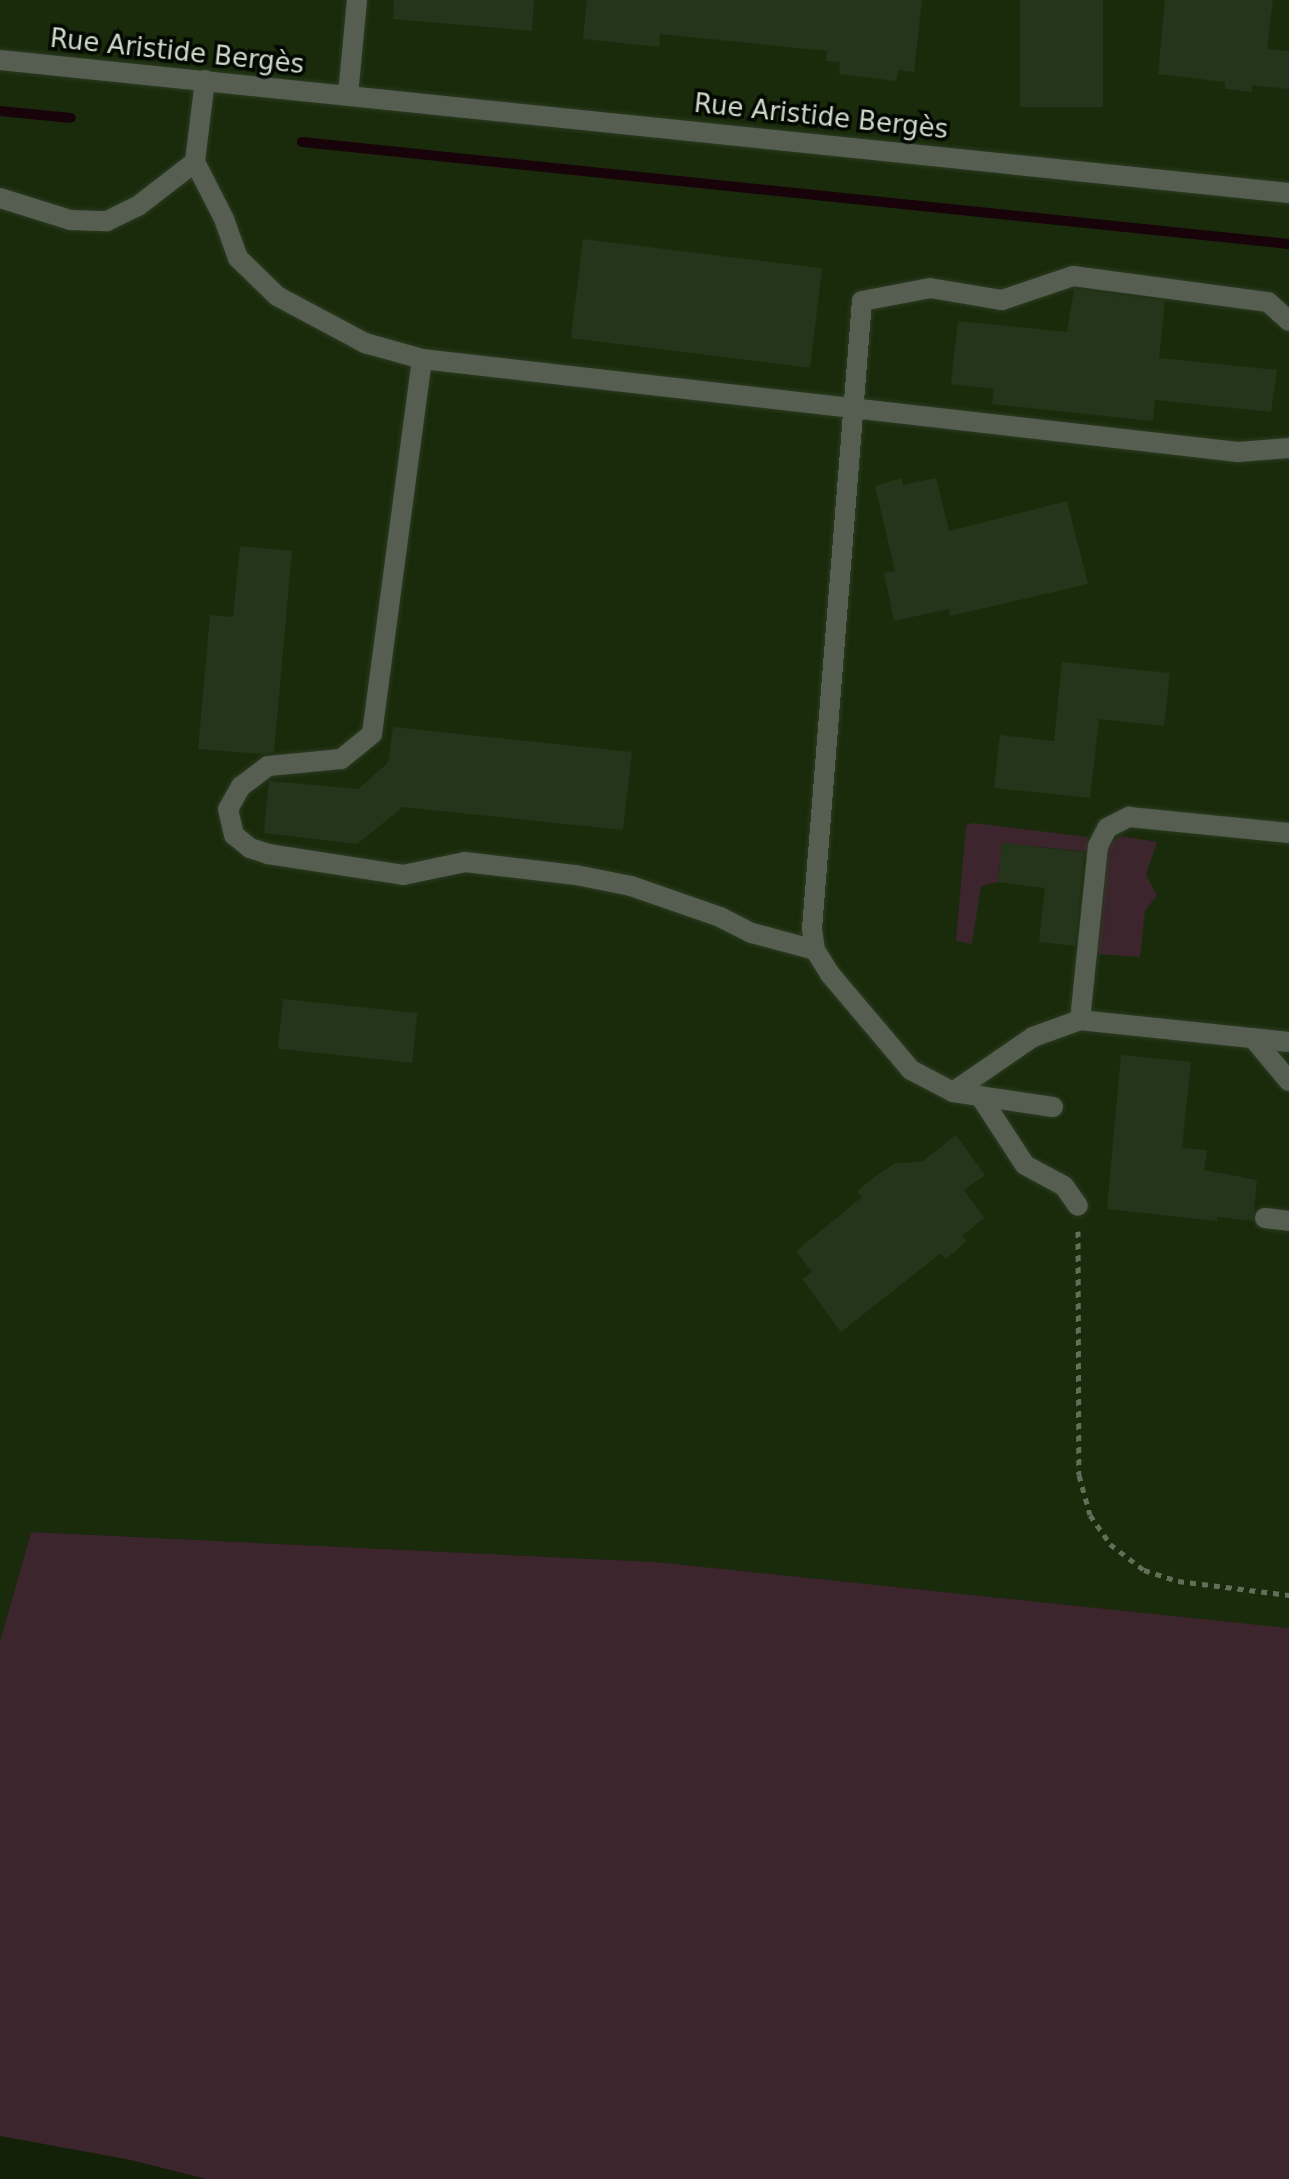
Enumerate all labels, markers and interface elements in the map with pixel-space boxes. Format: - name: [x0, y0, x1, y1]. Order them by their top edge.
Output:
- street label: Rue Aristide Bergès: [48, 23, 306, 81]
- street label: Rue Aristide Bergès: [692, 88, 950, 146]

